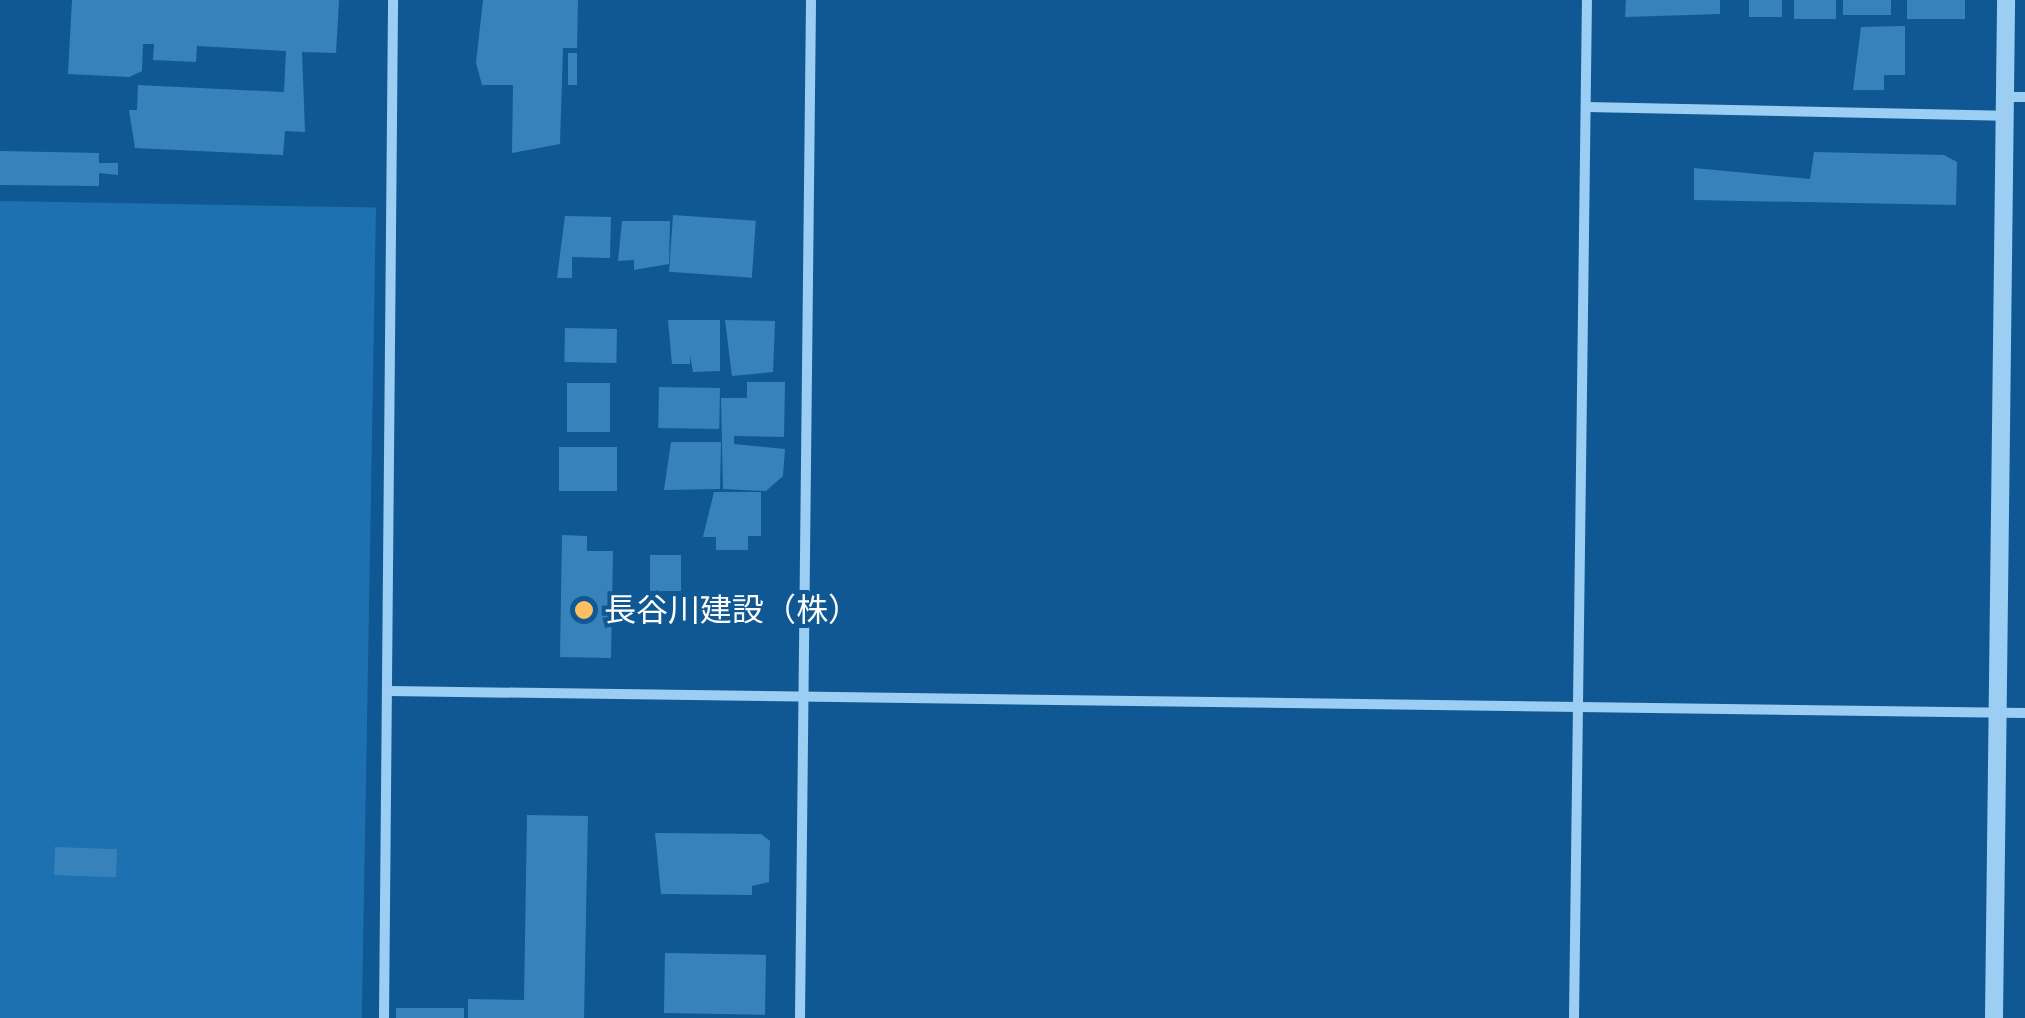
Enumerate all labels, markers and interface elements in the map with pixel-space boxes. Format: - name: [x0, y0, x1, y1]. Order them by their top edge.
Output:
- place label: 長谷川建設（株）: [604, 591, 860, 629]
- marker: 長谷川建設（株）: [573, 599, 595, 621]

